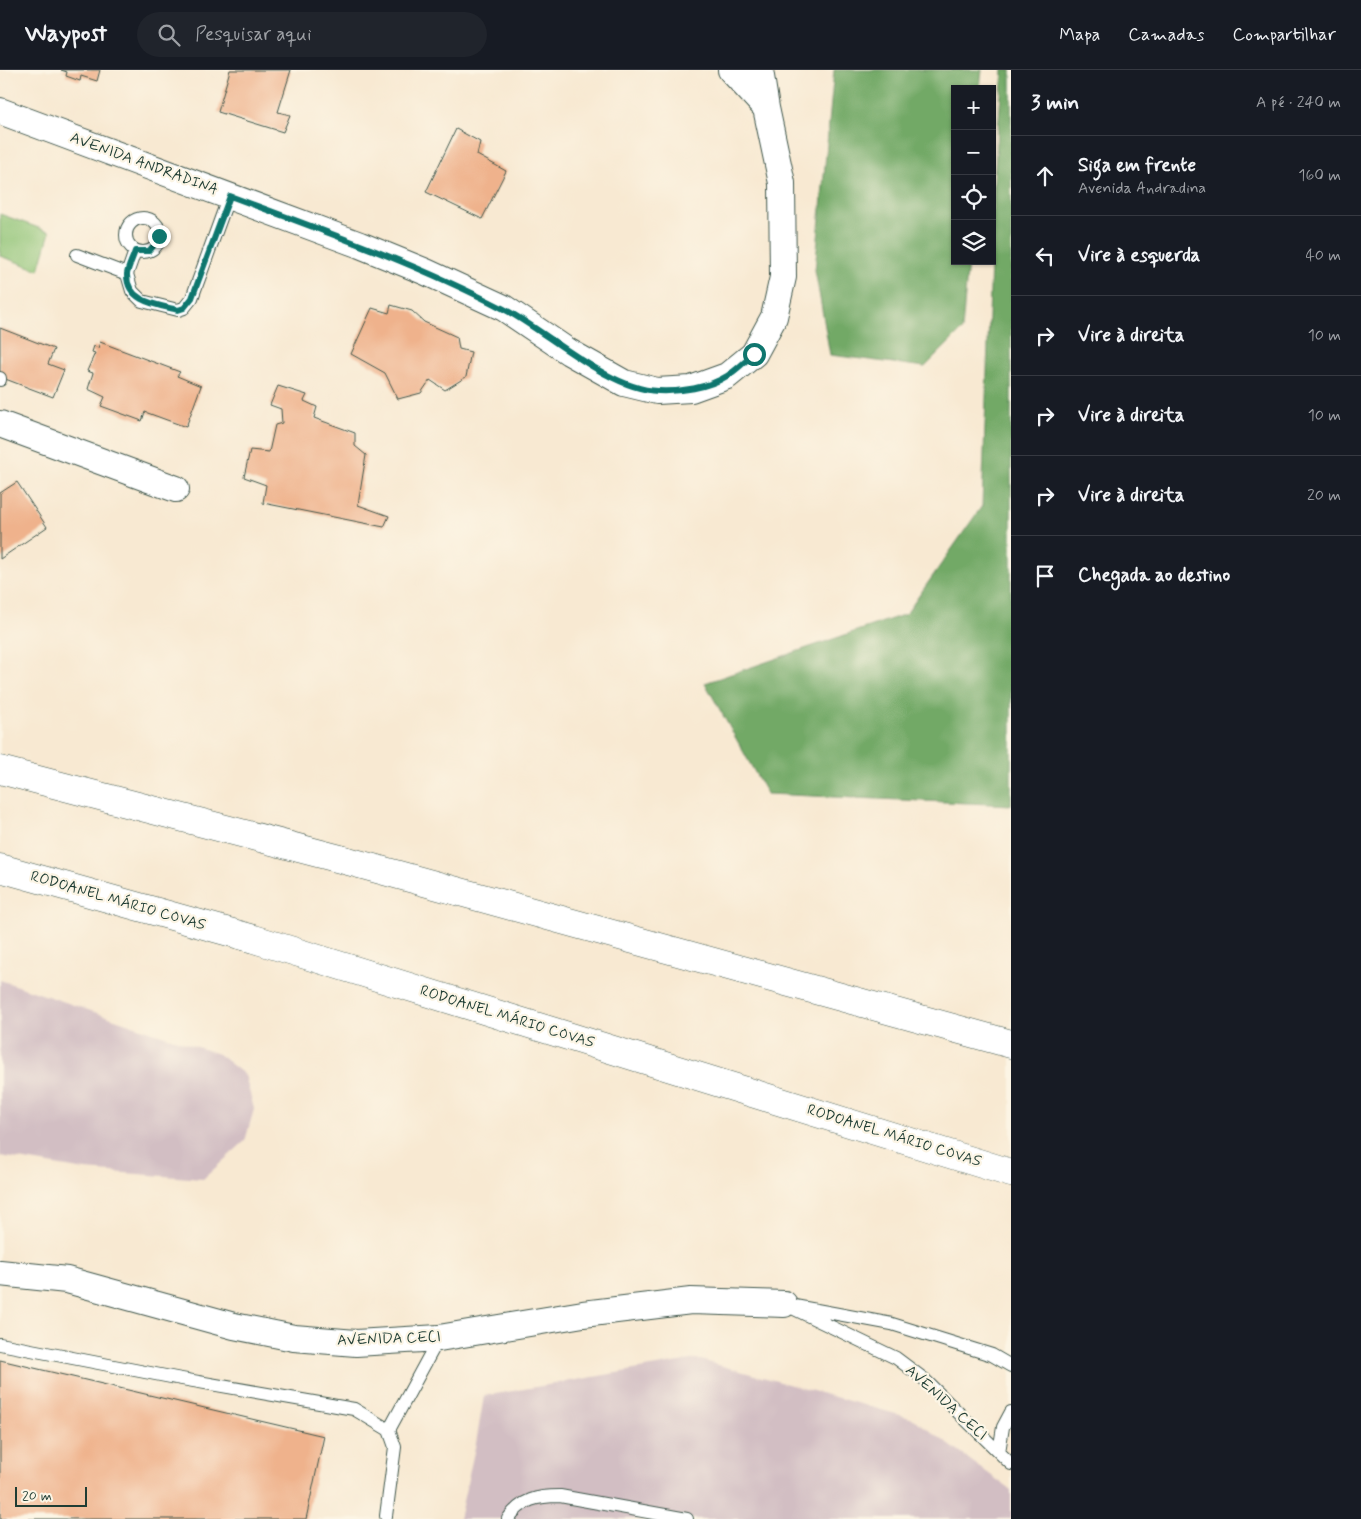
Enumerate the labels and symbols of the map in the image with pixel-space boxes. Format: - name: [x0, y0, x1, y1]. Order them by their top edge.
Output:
- street label: AVENIDA ANDRADINA: [67, 128, 221, 200]
- route end: [148, 225, 171, 248]
- route start: [743, 343, 766, 366]
- street label: RODOANEL MÁRIO COVAS: [28, 865, 209, 936]
- street label: RODOANEL MÁRIO COVAS: [417, 980, 597, 1053]
- street label: RODOANEL MÁRIO COVAS: [804, 1099, 984, 1172]
- street label: AVENIDA CECI: [337, 1327, 441, 1351]
- street label: AVENIDA CECI: [901, 1361, 991, 1445]
- scale bar: [15, 1484, 88, 1507]

